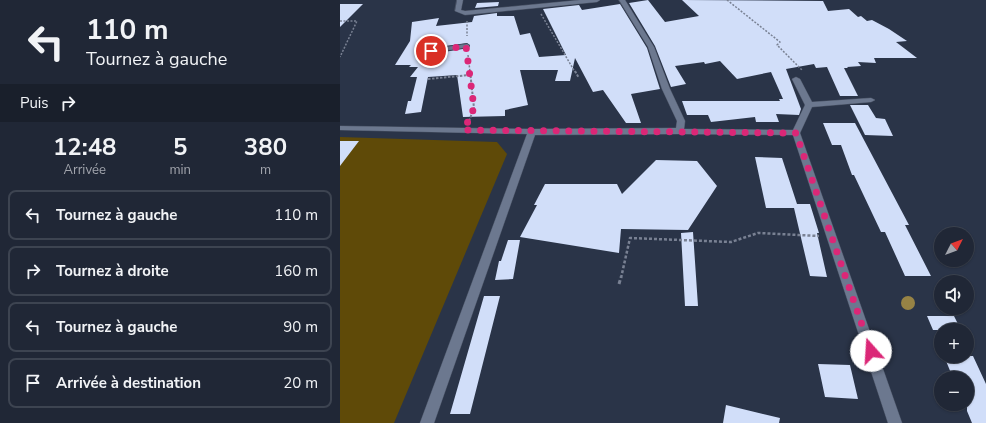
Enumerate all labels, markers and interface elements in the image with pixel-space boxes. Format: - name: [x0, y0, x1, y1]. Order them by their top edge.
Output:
- text: 110 m: [86, 11, 169, 49]
- icon: left: [20, 16, 72, 68]
- pin: [414, 34, 448, 68]
- icon: arrive: [420, 40, 442, 62]
- text: Tournez à gauche: [86, 47, 227, 71]
- icon: right: [57, 92, 79, 114]
- text: Puis: [20, 93, 49, 113]
- text: 12:48: [53, 131, 116, 163]
- text: 5: [173, 131, 187, 163]
- text: 380: [244, 131, 287, 163]
- text: Arrivée: [64, 161, 106, 179]
- text: min: [169, 161, 191, 179]
- text: m: [260, 161, 271, 179]
- icon: left: [22, 204, 44, 226]
- text: Tournez à gauche: [56, 205, 178, 225]
- text: 110 m: [274, 205, 318, 225]
- north arrow: [934, 227, 974, 267]
- map controls: [934, 227, 974, 411]
- icon: right: [22, 260, 44, 282]
- text: Tournez à droite: [56, 261, 169, 281]
- text: 160 m: [274, 261, 318, 281]
- button: sound: [934, 275, 974, 315]
- icon: left: [22, 316, 44, 338]
- text: Tournez à gauche: [56, 317, 178, 337]
- text: 90 m: [283, 317, 318, 337]
- button: +: [934, 323, 974, 363]
- position arrow: [850, 330, 892, 372]
- button: −: [934, 371, 974, 411]
- icon: arrive: [22, 372, 44, 394]
- text: Arrivée à destination: [56, 373, 201, 393]
- text: 20 m: [283, 373, 318, 393]

